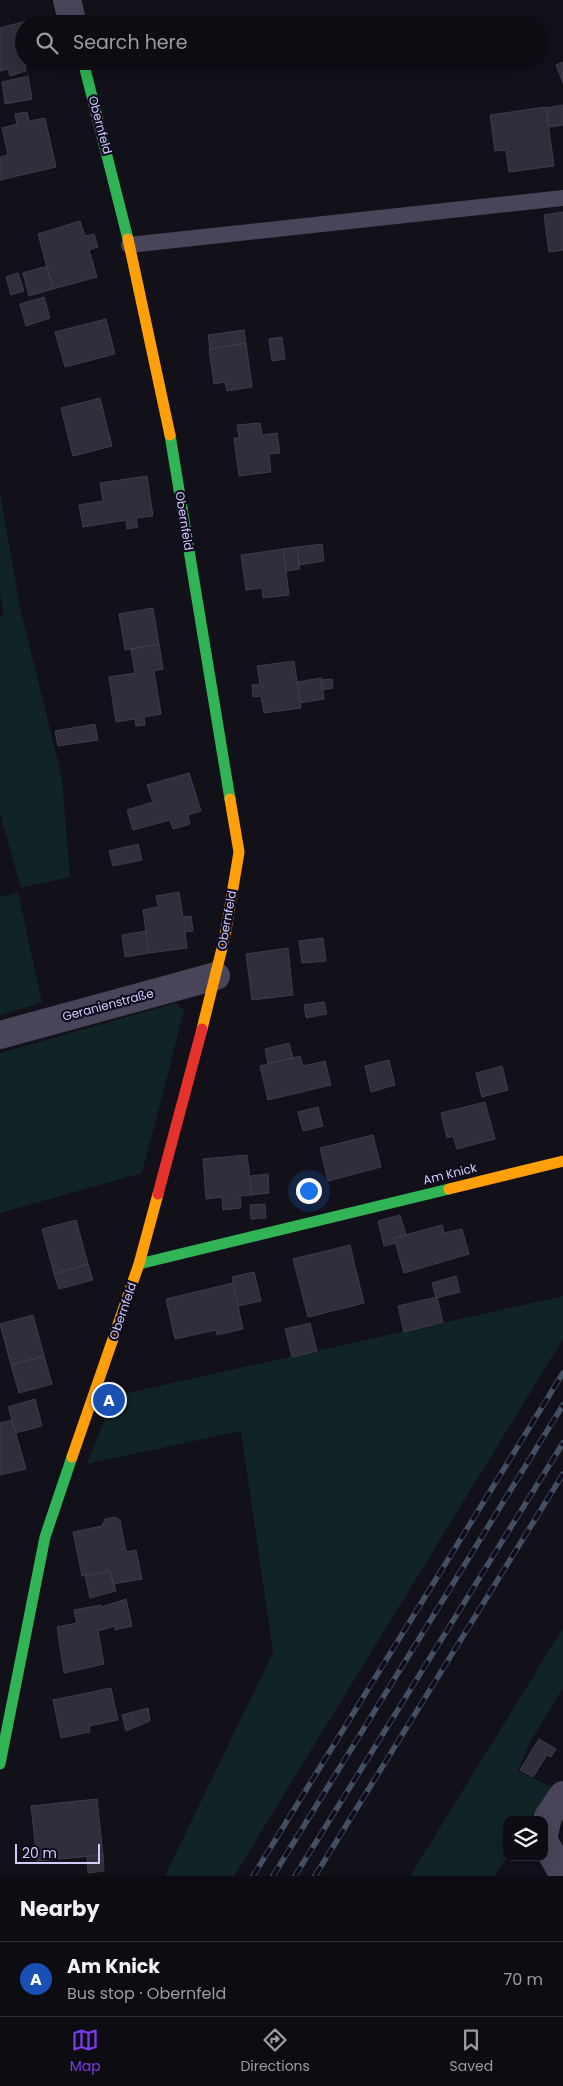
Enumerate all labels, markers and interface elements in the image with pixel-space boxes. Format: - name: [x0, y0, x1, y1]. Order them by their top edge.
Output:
- search box: [15, 15, 548, 70]
- icon: search: [33, 29, 61, 57]
- text: Search here: [73, 29, 187, 56]
- street label: Obernfeld: [85, 94, 116, 156]
- street label: Obernfeld: [171, 490, 198, 552]
- street label: Obernfeld: [213, 889, 240, 951]
- street label: Geranienstraße: [60, 984, 155, 1025]
- street label: Am Knick: [421, 1158, 479, 1188]
- your location: [296, 1178, 322, 1204]
- street label: Obernfeld: [105, 1280, 140, 1342]
- pin: A: [93, 1381, 125, 1419]
- map controls: [503, 1816, 548, 1861]
- button: layers: [503, 1816, 548, 1861]
- scale bar: [15, 1841, 100, 1864]
- text: 20 m: [22, 1843, 57, 1863]
- text: Nearby: [20, 1894, 100, 1923]
- text: Am Knick: [67, 1953, 160, 1980]
- text: A: [30, 1968, 42, 1991]
- text: 70 m: [503, 1968, 543, 1991]
- text: Bus stop · Obernfeld: [67, 1982, 226, 2005]
- tab: Map: [70, 2026, 101, 2077]
- tab: Directions: [240, 2026, 310, 2077]
- tab: Saved: [449, 2026, 493, 2077]

